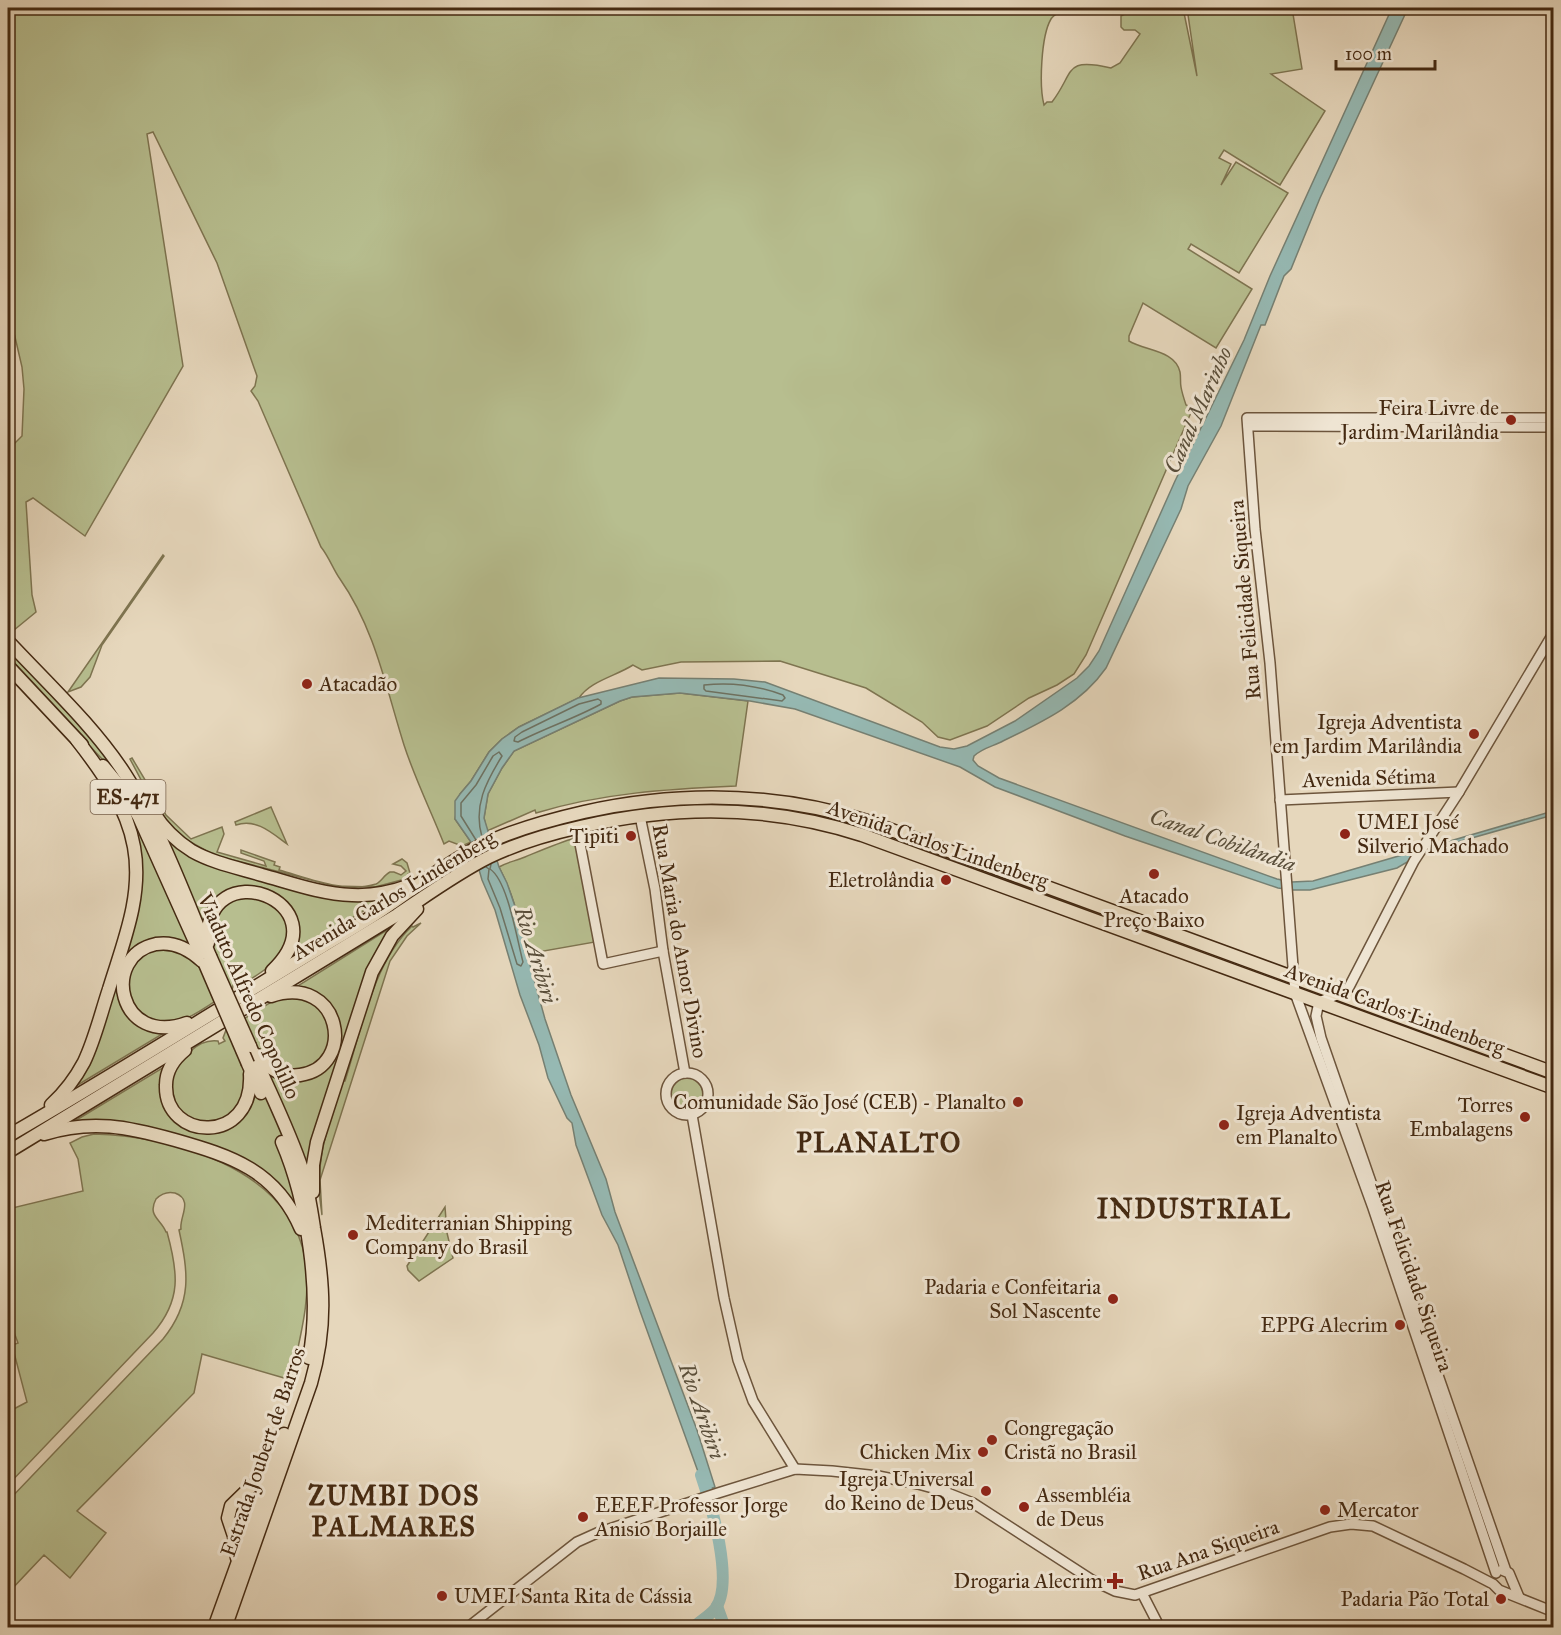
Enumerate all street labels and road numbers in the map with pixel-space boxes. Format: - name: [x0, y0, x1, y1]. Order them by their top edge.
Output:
- street label: Rua Felicidade Siqueira: [1223, 499, 1267, 701]
- street label: Avenida Sétima: [1301, 763, 1436, 793]
- road number: ES-471: [90, 780, 166, 814]
- street label: Avenida Carlos Lindenberg: [823, 794, 1052, 894]
- street label: Rua Maria do Amor Divino: [647, 822, 713, 1060]
- street label: Avenida Carlos Lindenberg: [287, 824, 500, 966]
- street label: Viaduto Alfredo Copolillo: [191, 888, 306, 1103]
- street label: Avenida Carlos Lindenberg: [1281, 957, 1509, 1061]
- street label: Rua Felicidade Siqueira: [1369, 1177, 1459, 1375]
- street label: Estrada Joubert de Barros: [215, 1344, 311, 1560]
- street label: Rua Ana Siqueira: [1134, 1514, 1282, 1586]

